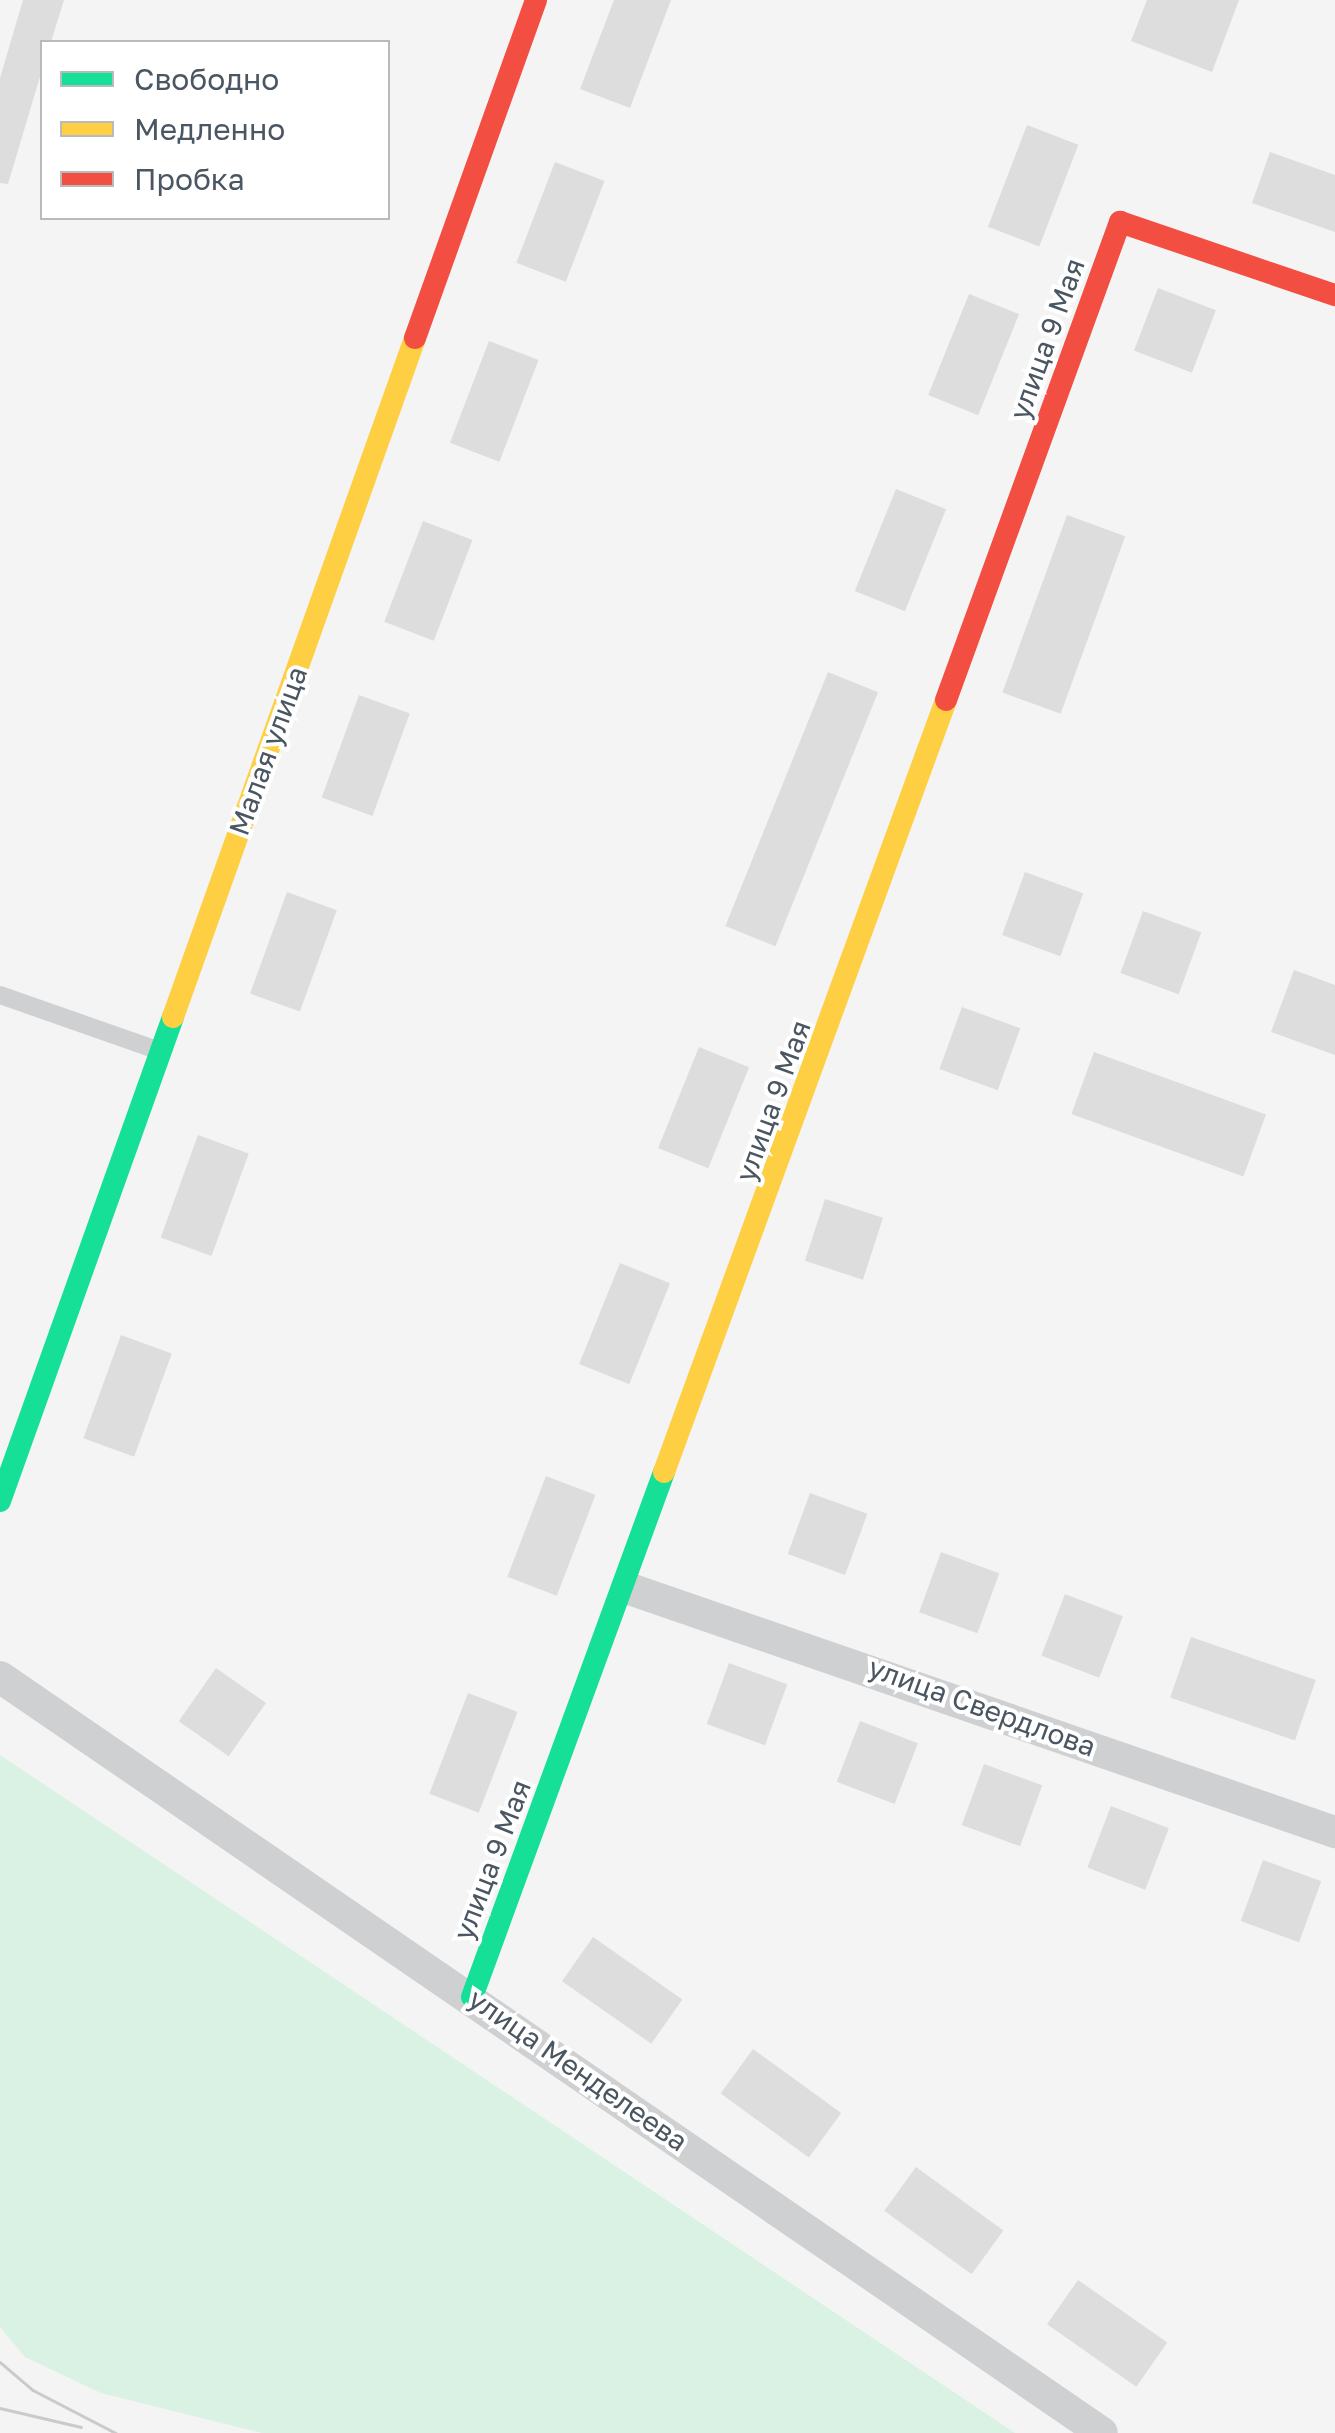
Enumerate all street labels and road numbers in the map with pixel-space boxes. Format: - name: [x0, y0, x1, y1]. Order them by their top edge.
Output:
- street label: улица 9 Мая: [1002, 254, 1092, 424]
- street label: Малая улица: [222, 662, 314, 840]
- street label: улица 9 Мая: [728, 1016, 818, 1186]
- street label: улица Свердлова: [864, 1650, 1100, 1764]
- street label: улица 9 Мая: [446, 1775, 538, 1945]
- street label: улица Менделеева: [462, 1982, 694, 2158]

